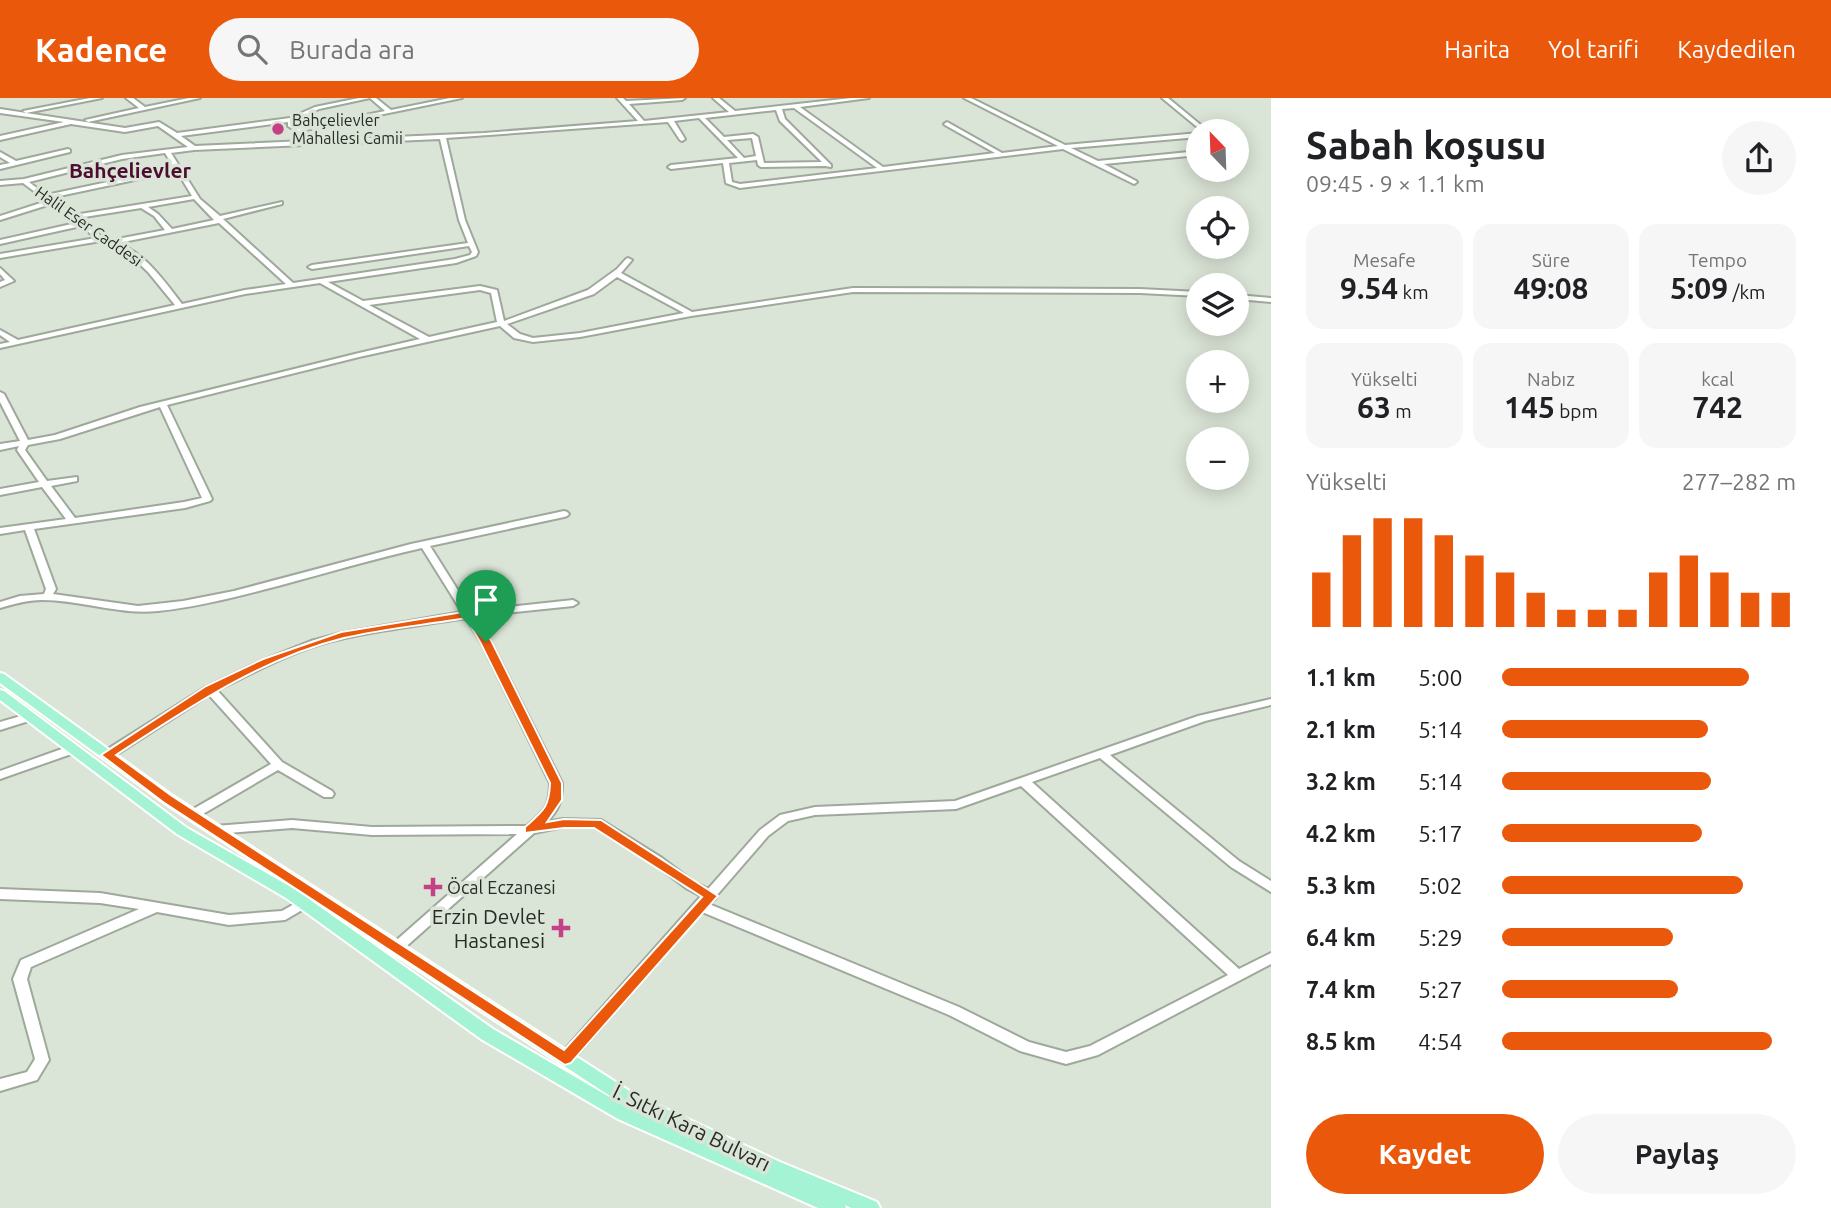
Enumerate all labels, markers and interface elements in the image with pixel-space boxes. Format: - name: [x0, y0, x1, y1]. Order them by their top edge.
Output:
- search box: [209, 18, 699, 81]
- icon: search: [233, 30, 271, 68]
- text: Kadence: [35, 31, 167, 68]
- text: Burada ara: [289, 35, 415, 64]
- text: Harita: [1444, 36, 1510, 63]
- text: Yol tarifi: [1548, 36, 1639, 63]
- text: Kaydedilen: [1677, 36, 1796, 63]
- place label: Bahçelievler Mahallesi Camii: [292, 111, 403, 147]
- north arrow: [1186, 119, 1250, 182]
- map controls: [1186, 119, 1249, 490]
- marker: Bahçelievler Mahallesi Camii: [270, 121, 286, 137]
- button: share: [1722, 121, 1796, 195]
- text: Sabah koşusu: [1306, 124, 1547, 166]
- district label: Bahçelievler: [69, 158, 191, 182]
- text: 09:45 · 9 × 1.1 km: [1306, 171, 1485, 196]
- street label: Halil Eser Caddesi: [32, 182, 146, 270]
- button: locate: [1186, 196, 1249, 259]
- text: Mesafe: [1353, 249, 1416, 271]
- text: Süre: [1532, 249, 1570, 271]
- text: Tempo: [1688, 249, 1747, 271]
- text: 9.54: [1340, 271, 1398, 305]
- text: 49:08: [1513, 271, 1589, 305]
- text: 5:09: [1670, 271, 1728, 305]
- button: layers: [1186, 273, 1249, 336]
- text: km: [1398, 281, 1429, 303]
- text: /km: [1728, 281, 1765, 303]
- button: +: [1186, 350, 1249, 413]
- text: Yükselti: [1351, 368, 1418, 390]
- text: Nabız: [1527, 368, 1575, 390]
- text: kcal: [1701, 368, 1734, 390]
- text: 63: [1357, 390, 1391, 424]
- text: 145: [1504, 390, 1555, 424]
- text: 742: [1692, 390, 1743, 424]
- text: m: [1391, 400, 1412, 422]
- text: bpm: [1555, 400, 1598, 422]
- button: −: [1186, 427, 1249, 490]
- text: Yükselti: [1306, 469, 1387, 494]
- text: 277–282 m: [1682, 469, 1796, 494]
- pin: [456, 570, 516, 642]
- icon: arrive: [467, 581, 505, 619]
- text: 1.1 km: [1306, 665, 1376, 690]
- text: 5:00: [1418, 665, 1463, 690]
- text: 2.1 km: [1306, 717, 1376, 742]
- text: 5:14: [1418, 717, 1463, 742]
- text: 3.2 km: [1306, 769, 1376, 794]
- text: 5:14: [1418, 769, 1463, 794]
- text: 4.2 km: [1306, 821, 1376, 846]
- text: 5:17: [1418, 821, 1463, 846]
- text: 5.3 km: [1306, 873, 1376, 898]
- text: 5:02: [1418, 873, 1463, 898]
- place label: Öcal Eczanesi: [447, 877, 556, 897]
- marker: Öcal Eczanesi: [425, 879, 441, 895]
- place label: Erzin Devlet Hastanesi: [432, 904, 545, 952]
- marker: Erzin Devlet Hastanesi: [551, 918, 571, 938]
- text: 6.4 km: [1306, 925, 1376, 950]
- text: 5:29: [1418, 925, 1463, 950]
- text: 7.4 km: [1306, 977, 1376, 1002]
- text: 5:27: [1418, 977, 1463, 1002]
- text: 8.5 km: [1306, 1029, 1376, 1054]
- text: 4:54: [1418, 1029, 1463, 1054]
- street label: İ. Sıtkı Kara Bulvarı: [609, 1078, 775, 1176]
- button: Kaydet: [1306, 1114, 1544, 1194]
- button: Paylaş: [1558, 1114, 1796, 1194]

